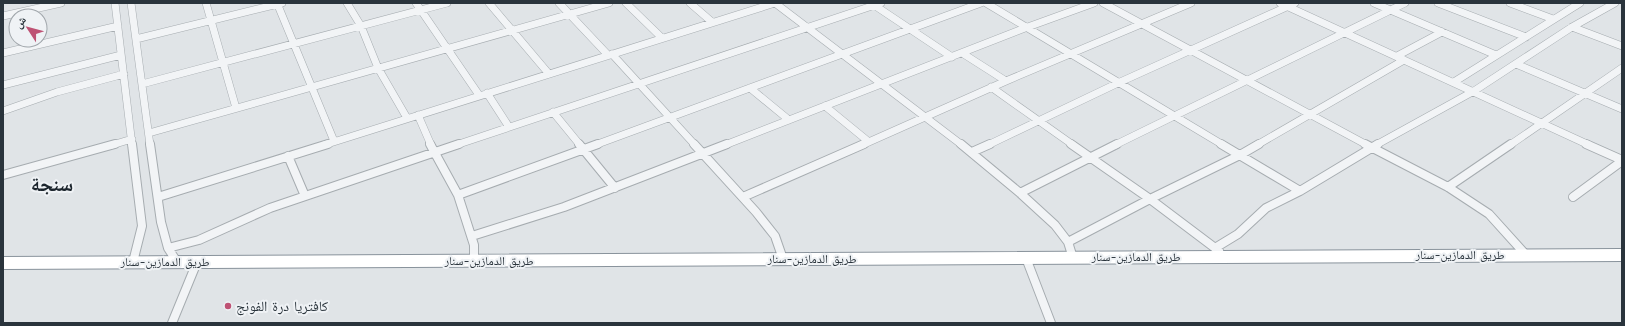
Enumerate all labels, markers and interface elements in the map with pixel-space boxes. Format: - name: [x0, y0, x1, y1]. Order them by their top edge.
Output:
- north arrow: [8, 8, 48, 48]
- text: ش: [12, 14, 30, 32]
- district label: سنجة: [31, 172, 73, 196]
- street label: طريق الدمازين-سنار: [1414, 248, 1505, 262]
- street label: طريق الدمازين-سنار: [1090, 250, 1181, 264]
- street label: طريق الدمازين-سنار: [766, 252, 857, 266]
- street label: طريق الدمازين-سنار: [443, 254, 534, 268]
- street label: طريق الدمازين-سنار: [119, 255, 210, 269]
- place label: كافتريا درة الفونج: [236, 298, 328, 316]
- marker: كافتريا درة الفونج: [223, 301, 233, 311]

